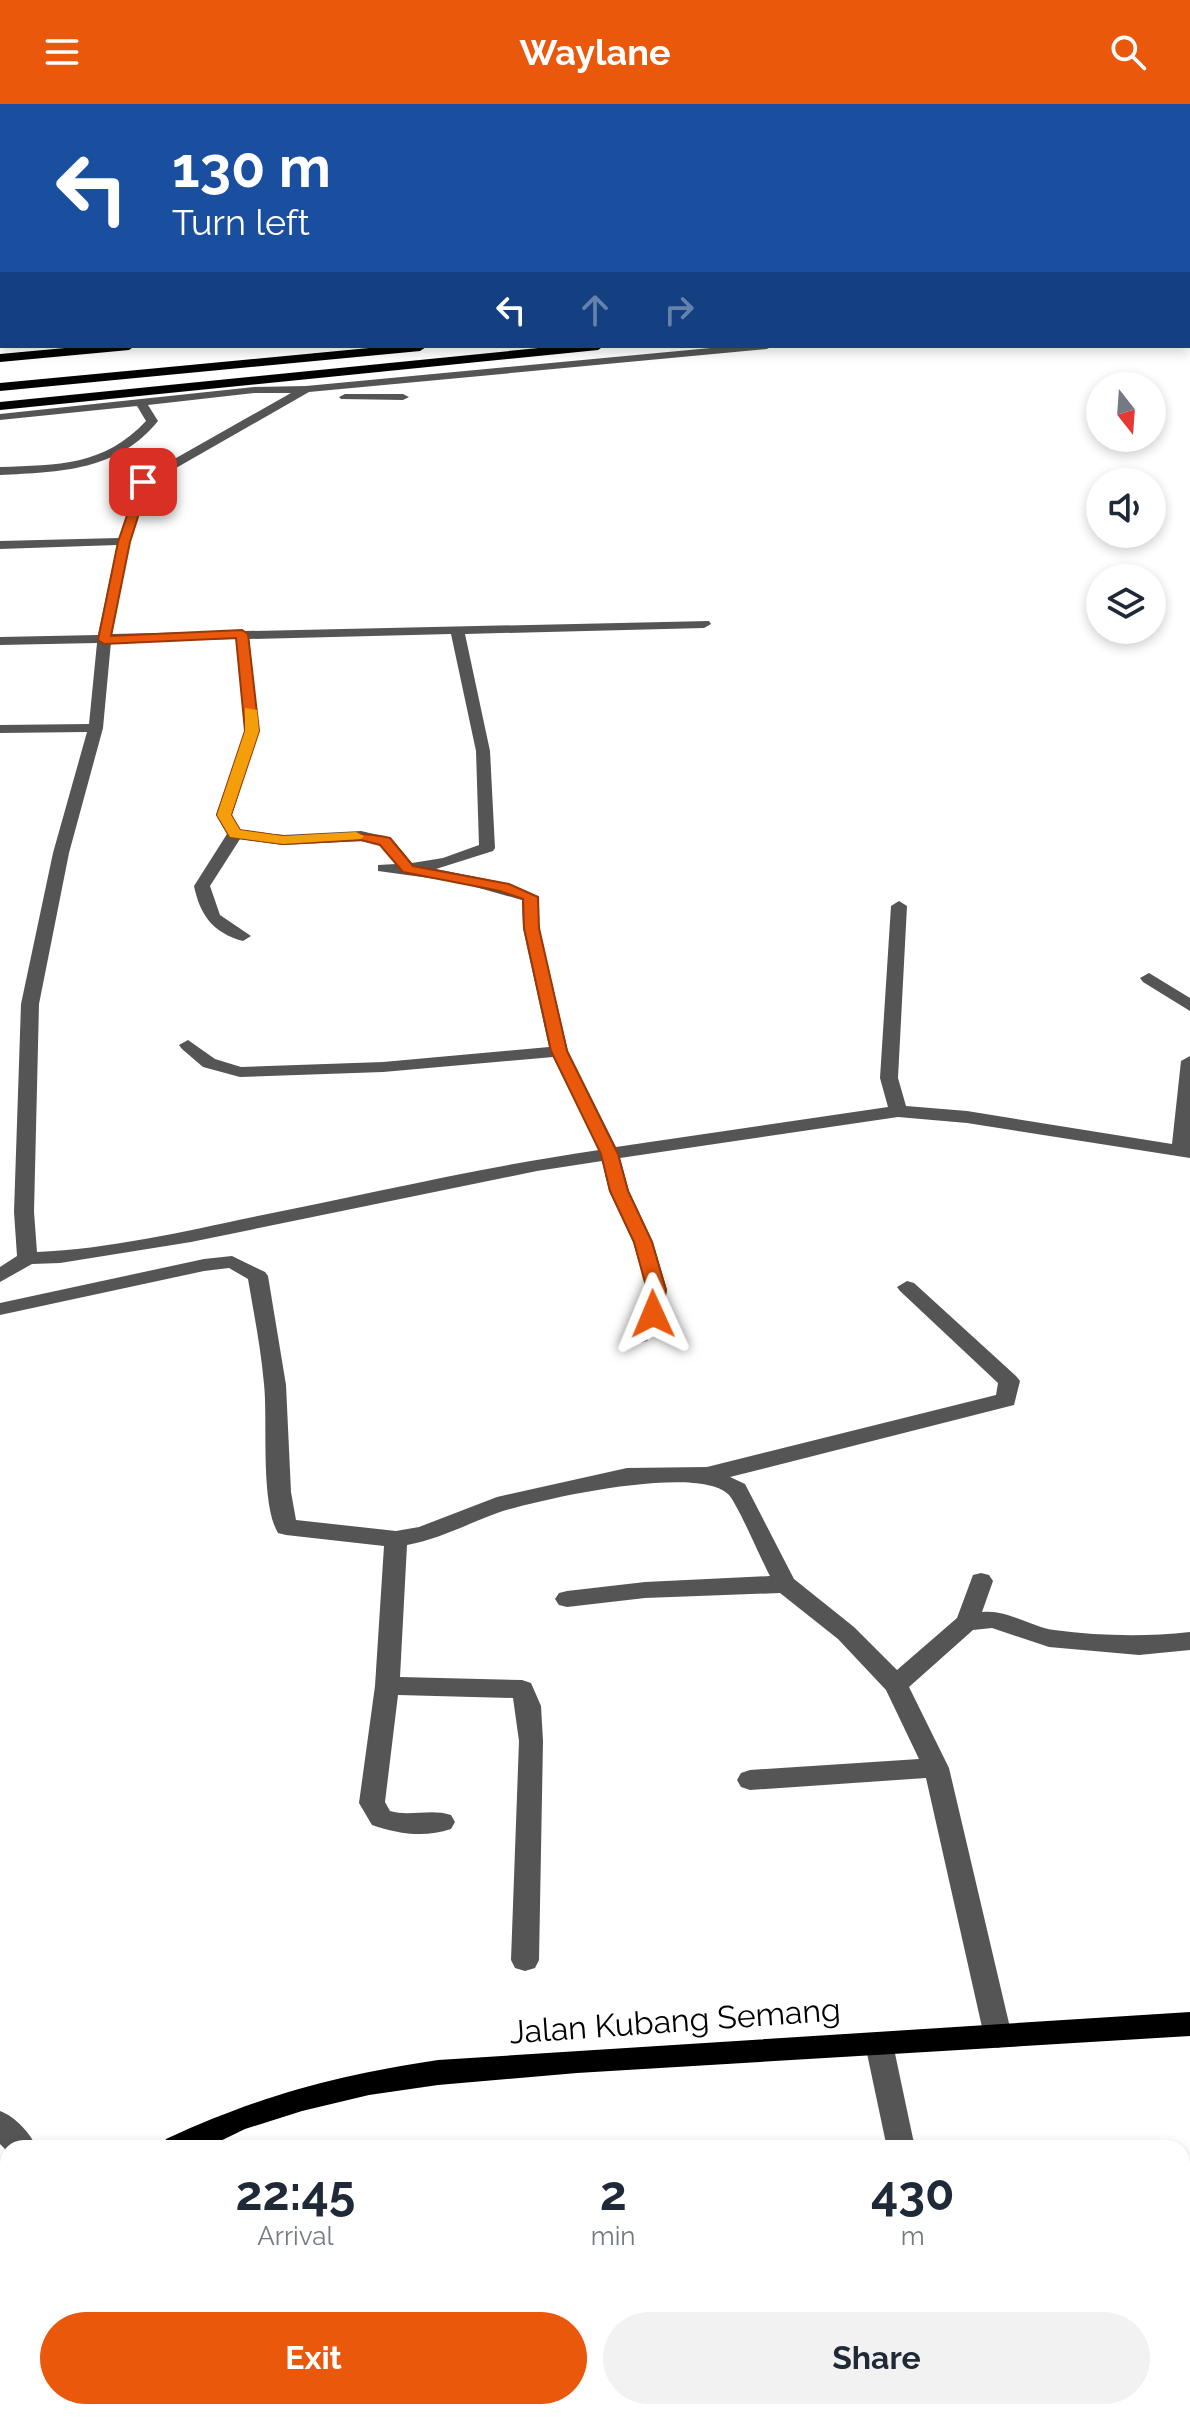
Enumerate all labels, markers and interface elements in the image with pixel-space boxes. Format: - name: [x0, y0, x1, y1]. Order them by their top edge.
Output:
- icon: menu: [40, 30, 84, 74]
- icon: search: [1106, 30, 1150, 74]
- text: Waylane: [520, 31, 670, 73]
- text: 130 m: [172, 134, 331, 200]
- icon: left: [40, 136, 144, 240]
- text: Turn left: [172, 201, 310, 243]
- icon: left: [489, 288, 533, 332]
- icon: ahead: [573, 288, 617, 332]
- icon: right: [657, 288, 701, 332]
- north arrow: [1086, 372, 1166, 452]
- map controls: [1086, 372, 1166, 644]
- pin: [109, 448, 177, 516]
- icon: arrive: [121, 460, 165, 504]
- button: sound: [1086, 468, 1166, 548]
- button: layers: [1086, 564, 1166, 644]
- position arrow: [611, 1272, 695, 1356]
- street label: Jalan Kubang Semang: [508, 1990, 842, 2051]
- text: 22:45: [235, 2165, 355, 2221]
- text: 2: [600, 2165, 627, 2221]
- text: 430: [871, 2165, 955, 2221]
- text: Arrival: [257, 2221, 334, 2251]
- text: min: [591, 2221, 636, 2251]
- text: m: [901, 2221, 925, 2251]
- button: Exit: [40, 2312, 587, 2404]
- button: Share: [603, 2312, 1150, 2404]

